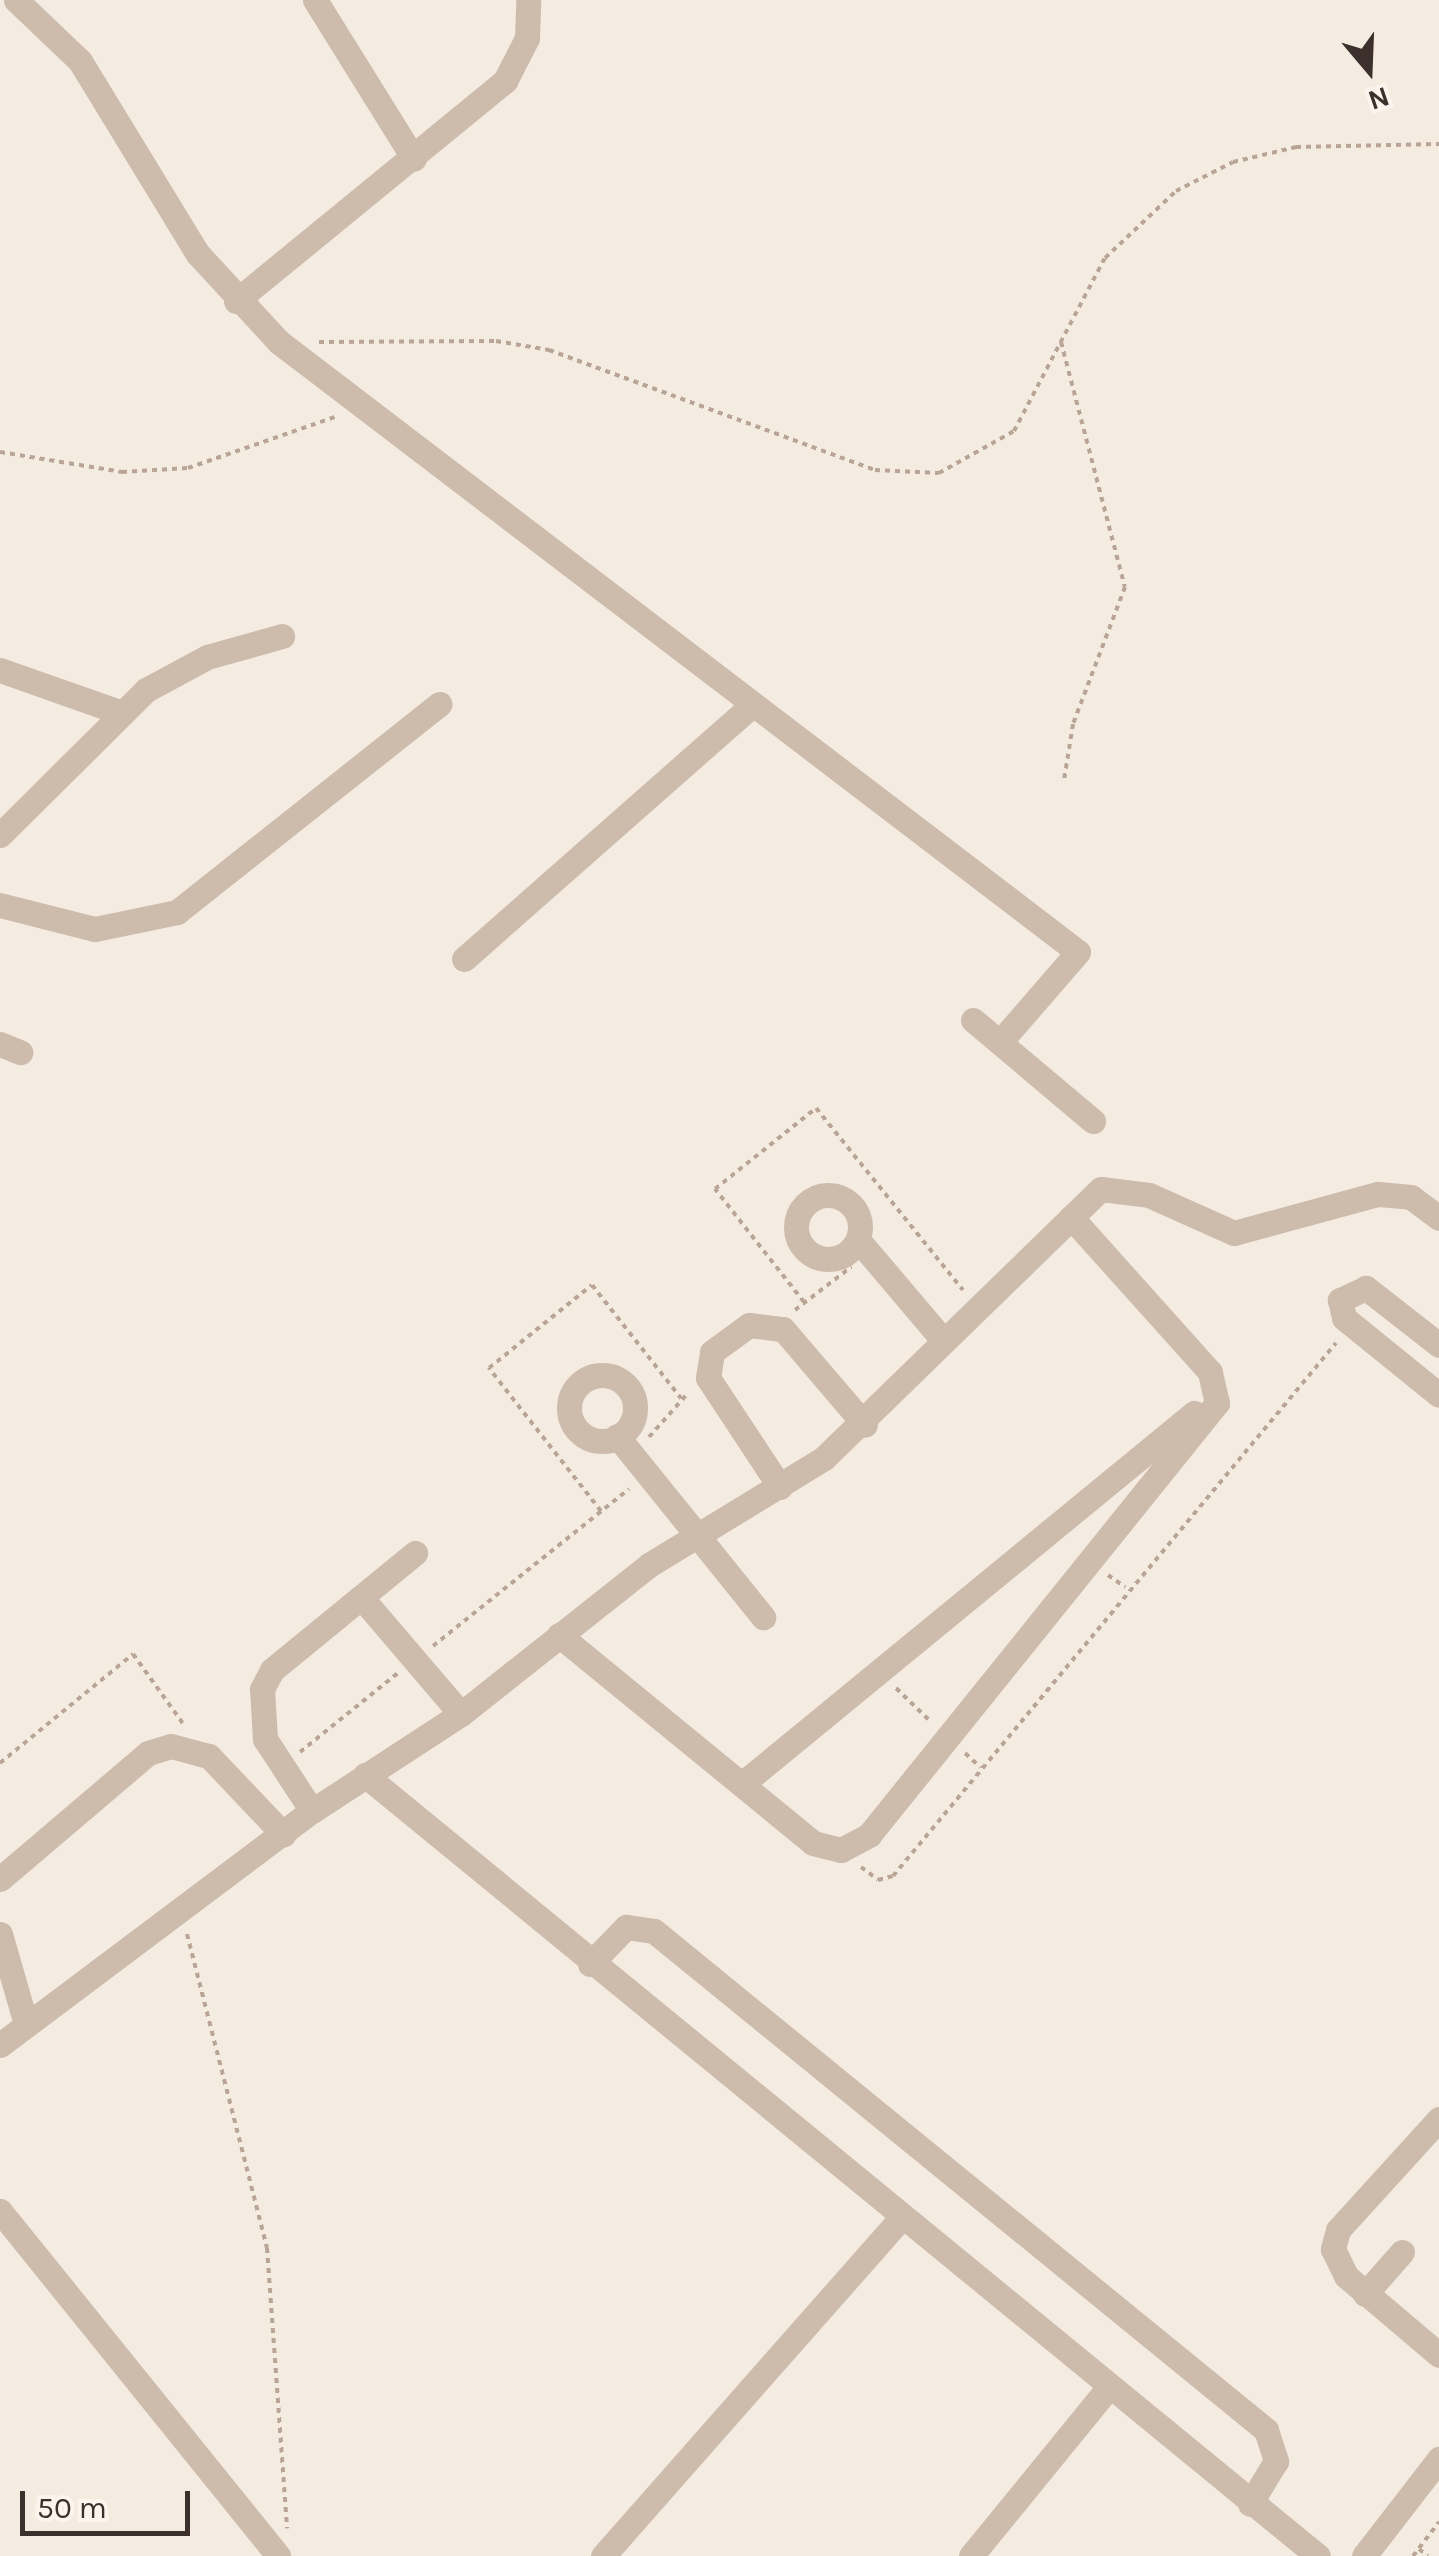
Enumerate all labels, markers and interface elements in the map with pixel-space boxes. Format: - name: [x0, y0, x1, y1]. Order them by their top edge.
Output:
- north arrow: [1319, 20, 1419, 120]
- text: N: [1364, 80, 1394, 118]
- scale bar: [25, 2471, 195, 2533]
- text: 50 m: [37, 2490, 107, 2526]

